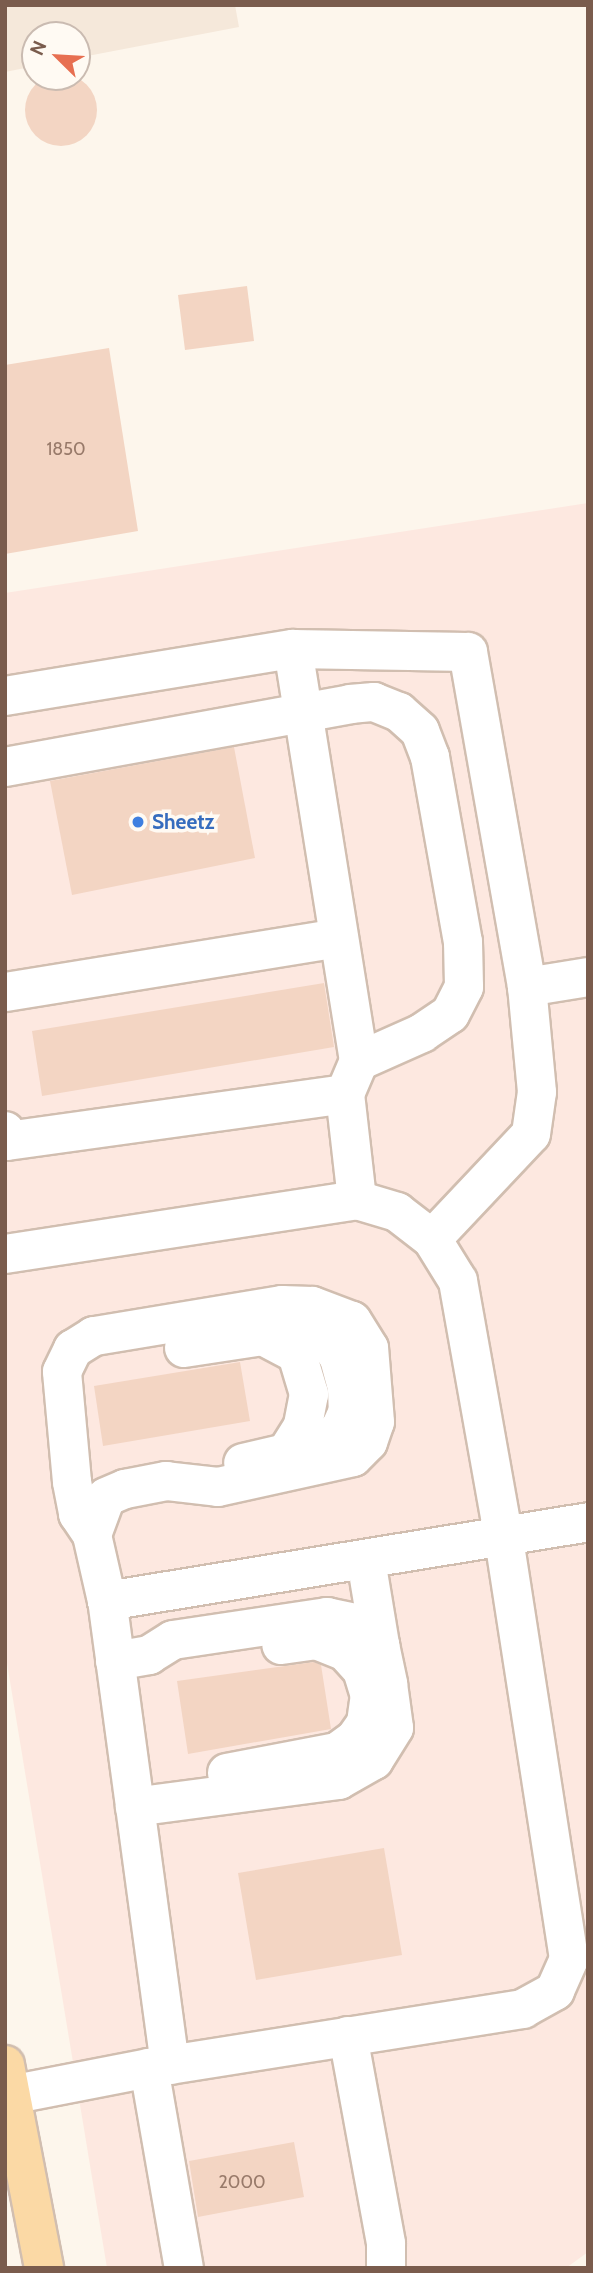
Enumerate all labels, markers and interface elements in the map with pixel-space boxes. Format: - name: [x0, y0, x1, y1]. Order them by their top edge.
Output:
- north arrow: [21, 21, 91, 91]
- text: N: [25, 37, 51, 59]
- house number: 1850: [46, 438, 86, 460]
- place label: Sheetz: [152, 809, 214, 835]
- marker: Sheetz: [130, 814, 146, 830]
- house number: 2000: [218, 2171, 266, 2193]

